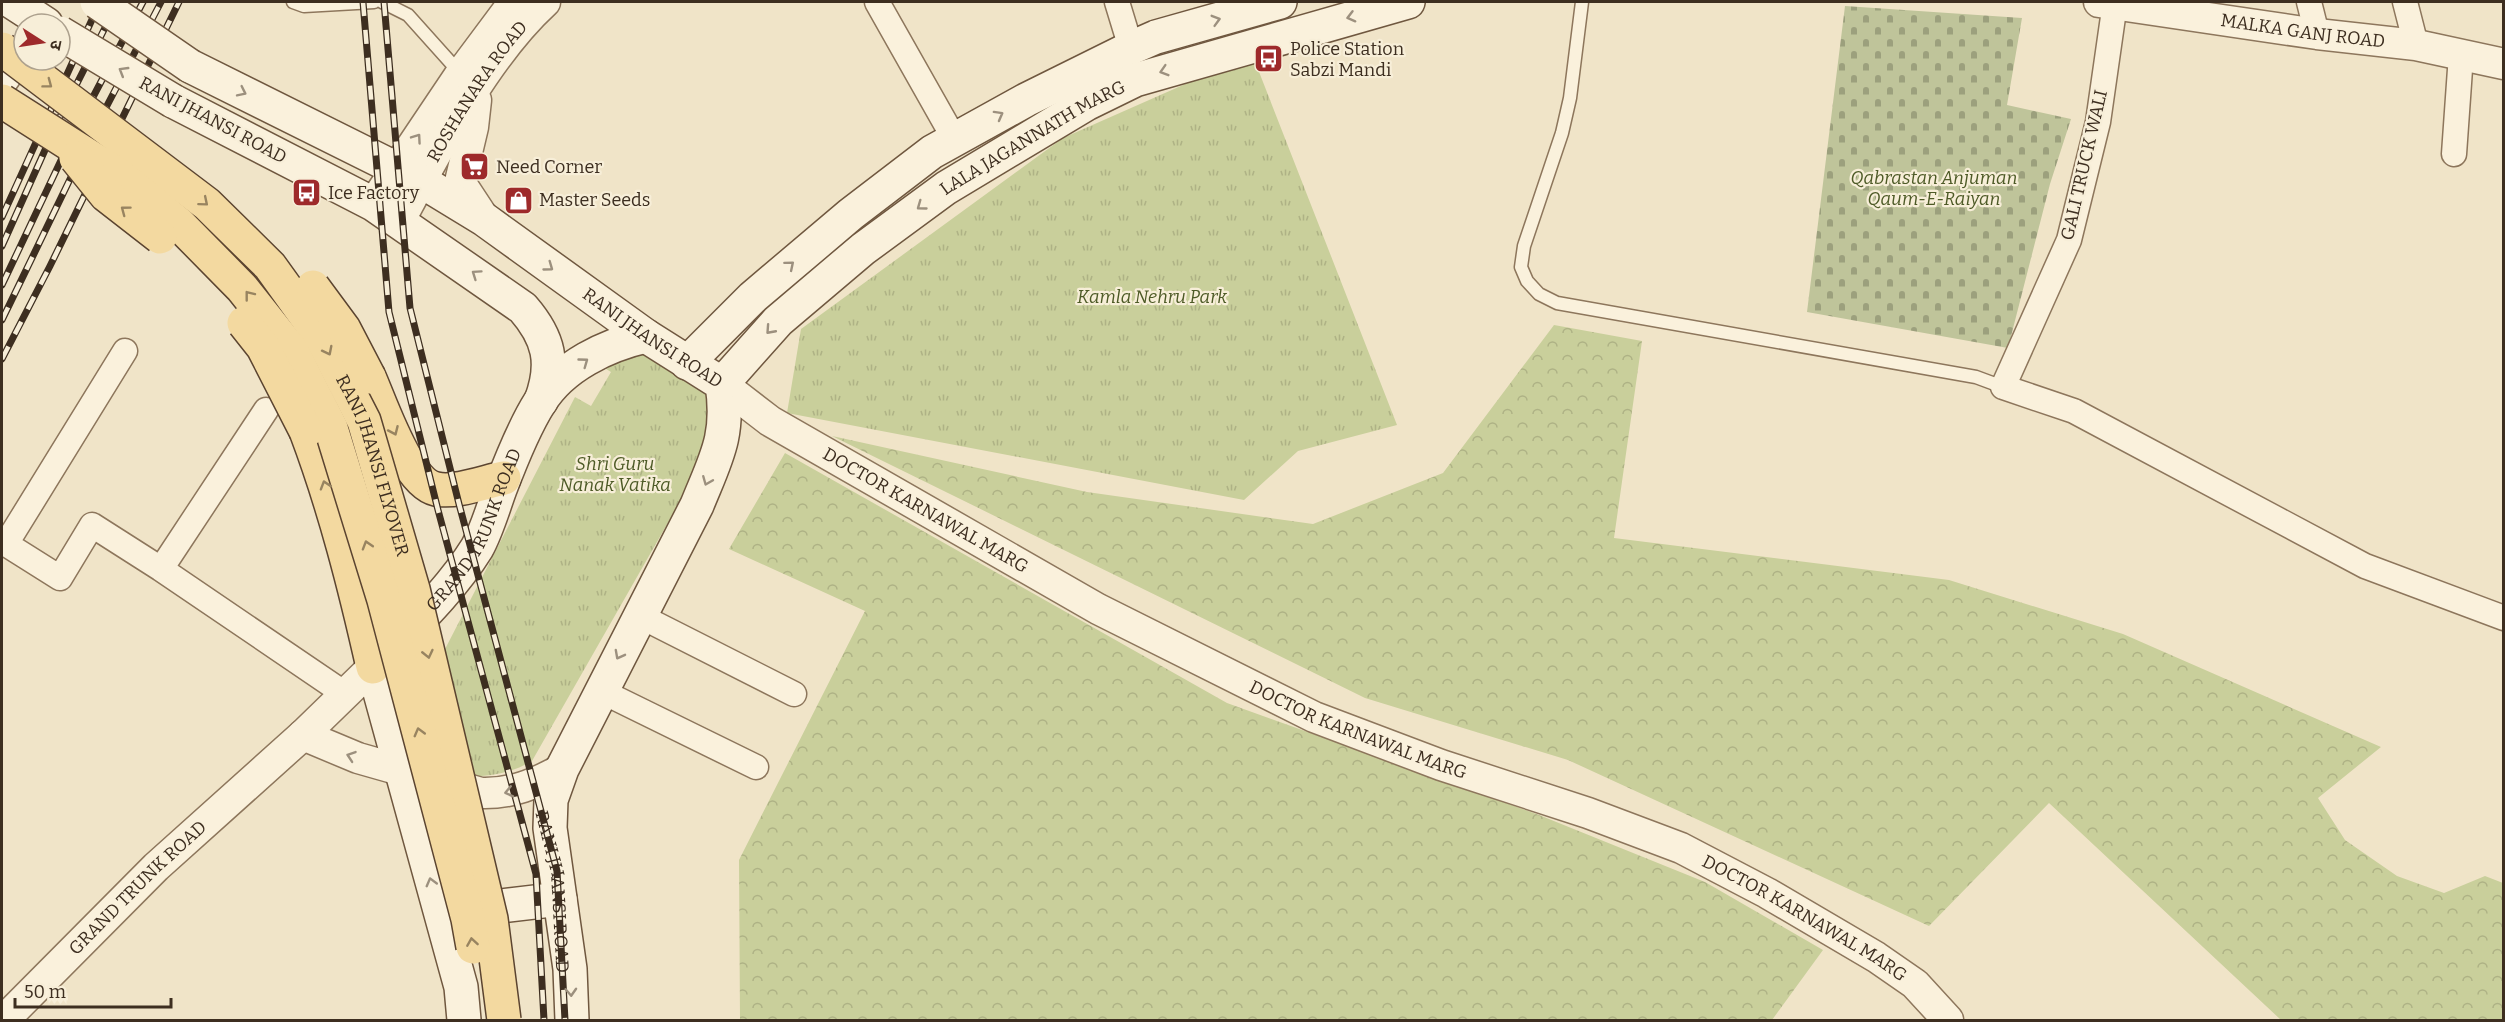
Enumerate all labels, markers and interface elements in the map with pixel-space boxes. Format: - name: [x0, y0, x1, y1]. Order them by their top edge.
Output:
- street label: MALKA GANJ ROAD: [2219, 9, 2386, 52]
- one-way arrow: [1346, 10, 1357, 22]
- north arrow: [12, 12, 72, 72]
- one-way arrow: [1210, 15, 1221, 27]
- street label: ROSHANARA ROAD: [422, 16, 532, 166]
- text: उ: [46, 38, 66, 52]
- place label: Police Station Sabzi Mandi: [1290, 38, 1405, 81]
- bus stop icon: Police Station Sabzi Mandi: [1253, 43, 1285, 75]
- one-way arrow: [1159, 64, 1170, 76]
- one-way arrow: [119, 66, 129, 78]
- street label: RANI JHANSI ROAD: [135, 72, 291, 168]
- street label: LALA JAGANNATH MARG: [935, 76, 1129, 200]
- one-way arrow: [42, 77, 53, 88]
- one-way arrow: [236, 84, 247, 96]
- street label: GALI TRUCK WALI: [2056, 88, 2112, 242]
- one-way arrow: [993, 111, 1004, 122]
- one-way arrow: [410, 133, 421, 144]
- supermarket icon: Need Corner: [459, 151, 491, 183]
- place label: Need Corner: [496, 156, 602, 178]
- park label: Qabrastan Anjuman Qaum-E-Raiyan: [1851, 167, 2017, 210]
- bus stop icon: Ice Factory: [291, 177, 323, 209]
- place label: Ice Factory: [328, 182, 420, 204]
- shop icon: Master Seeds: [502, 184, 534, 216]
- place label: Master Seeds: [539, 189, 650, 211]
- one-way arrow: [197, 195, 208, 206]
- one-way arrow: [916, 199, 927, 210]
- one-way arrow: [120, 206, 131, 217]
- one-way arrow: [543, 259, 554, 270]
- one-way arrow: [783, 261, 794, 272]
- one-way arrow: [471, 270, 482, 281]
- street label: RANI JHANSI ROAD: [578, 283, 727, 393]
- park label: Kamla Nehru Park: [1077, 286, 1227, 308]
- one-way arrow: [245, 291, 256, 302]
- one-way arrow: [766, 323, 777, 333]
- one-way arrow: [321, 344, 332, 355]
- one-way arrow: [578, 358, 589, 369]
- street label: RANI JHANSI FLYOVER: [331, 371, 414, 559]
- one-way arrow: [386, 424, 398, 435]
- street label: DOCTOR KARNAWAL MARG: [819, 443, 1032, 578]
- street label: GRAND TRUNK ROAD: [421, 445, 526, 616]
- park label: Shri Guru Nanak Vatika: [559, 453, 671, 496]
- one-way arrow: [702, 475, 714, 486]
- one-way arrow: [320, 480, 332, 491]
- one-way arrow: [362, 540, 374, 551]
- one-way arrow: [421, 649, 434, 659]
- one-way arrow: [615, 649, 626, 660]
- street label: DOCTOR KARNAWAL MARG: [1246, 676, 1470, 784]
- one-way arrow: [414, 728, 426, 738]
- one-way arrow: [346, 750, 357, 763]
- one-way arrow: [504, 784, 514, 797]
- street label: RANI JHANSI ROAD: [530, 808, 573, 973]
- street label: GRAND TRUNK ROAD: [64, 816, 211, 959]
- street label: DOCTOR KARNAWAL MARG: [1698, 850, 1911, 986]
- one-way arrow: [426, 877, 438, 888]
- one-way arrow: [466, 937, 478, 946]
- scale bar: [15, 971, 171, 1009]
- text: 50 m: [24, 981, 66, 1003]
- one-way arrow: [564, 988, 577, 997]

